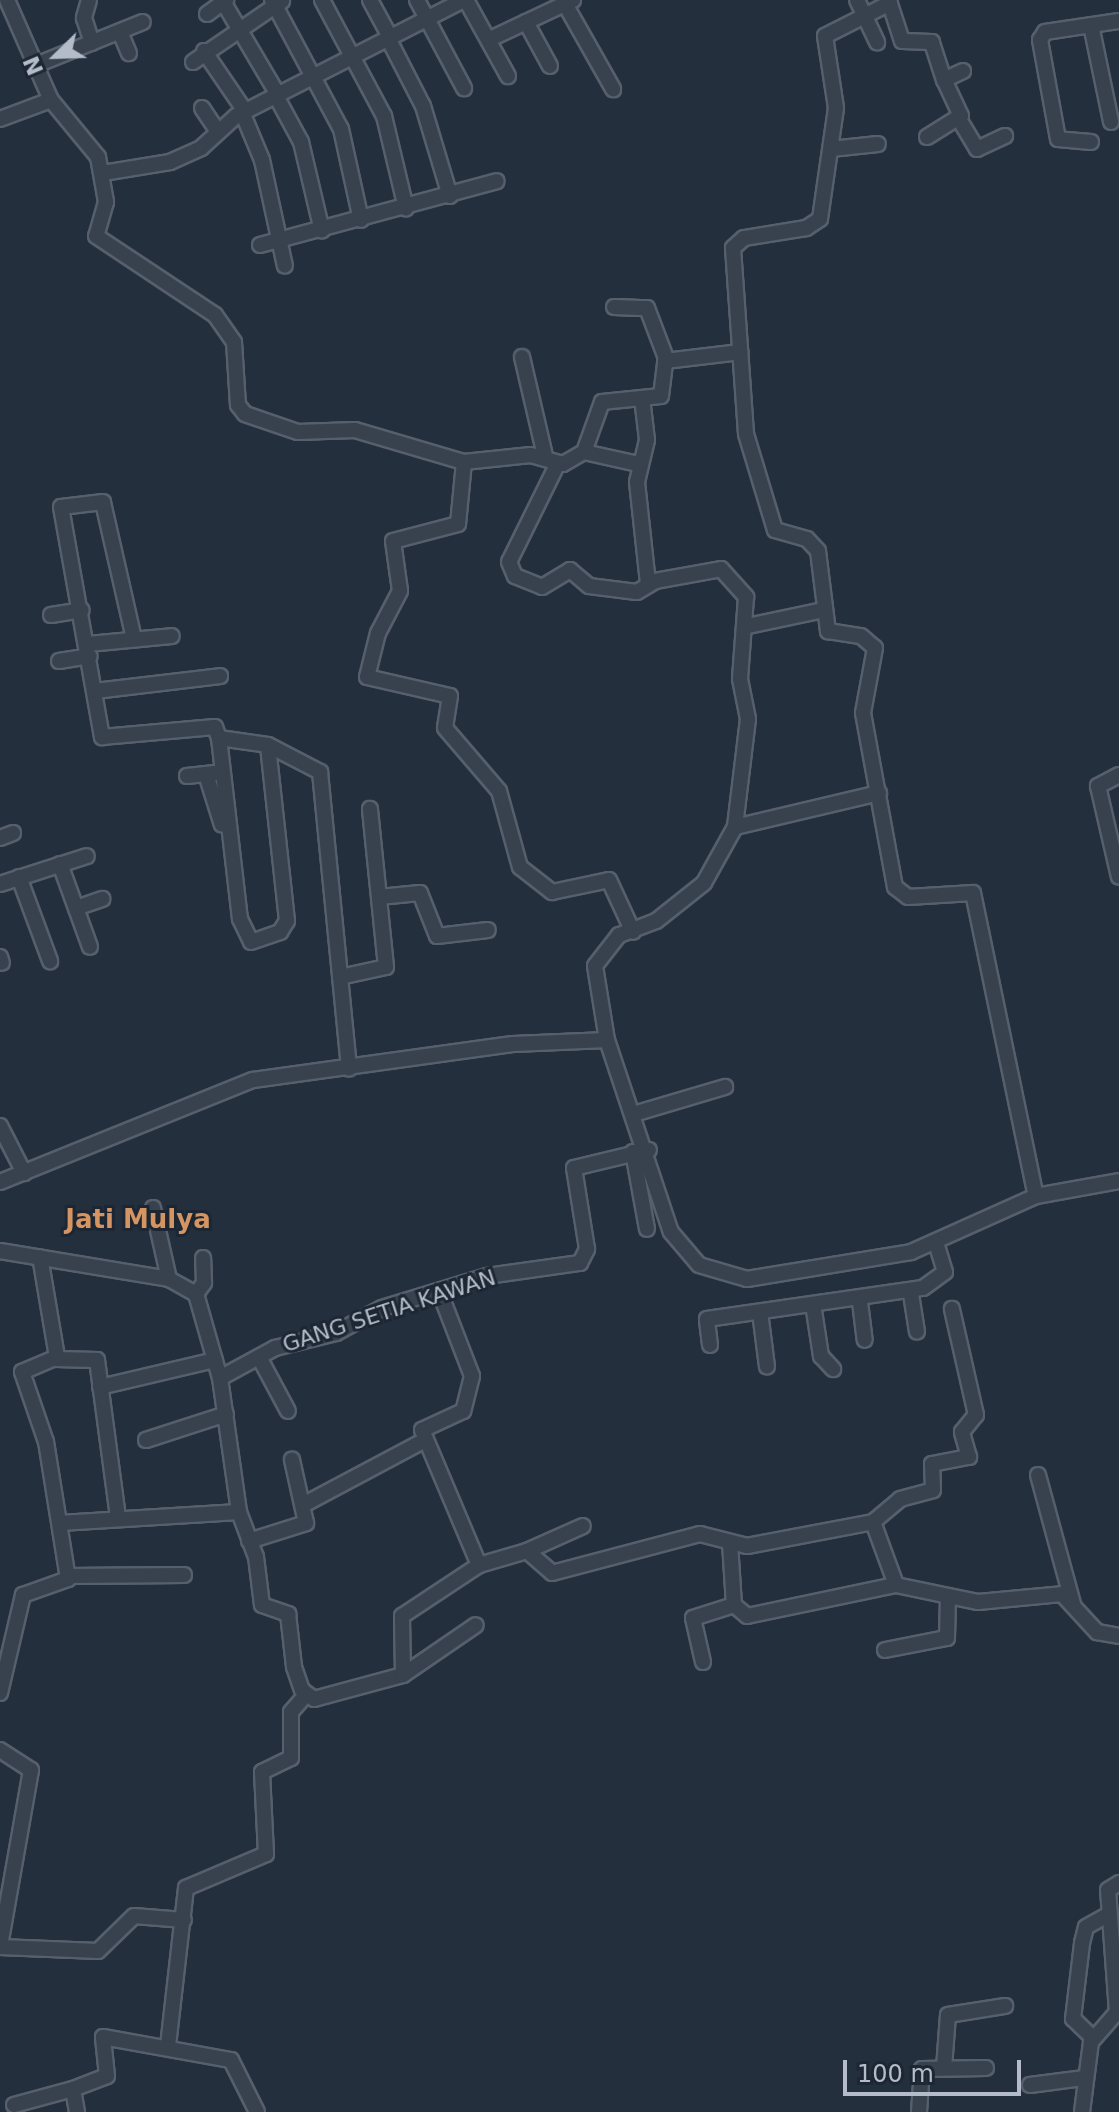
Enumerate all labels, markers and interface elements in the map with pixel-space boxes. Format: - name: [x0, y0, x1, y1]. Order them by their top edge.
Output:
- north arrow: [16, 16, 96, 96]
- text: N: [18, 52, 49, 79]
- district label: Jati Mulya: [65, 1204, 211, 1236]
- street label: GANG SETIA KAWAN: [279, 1264, 499, 1358]
- scale bar: [847, 2044, 1025, 2094]
- text: 100 m: [857, 2060, 934, 2088]

